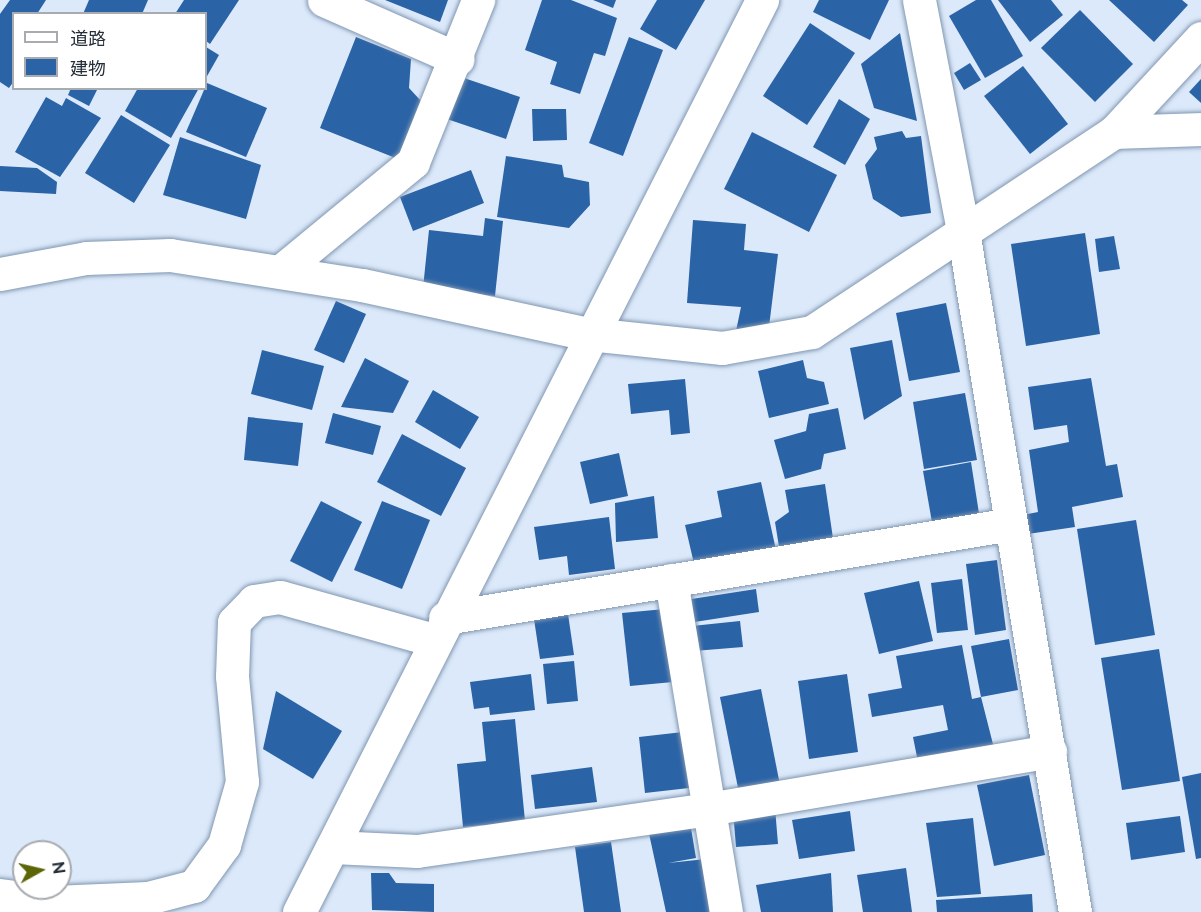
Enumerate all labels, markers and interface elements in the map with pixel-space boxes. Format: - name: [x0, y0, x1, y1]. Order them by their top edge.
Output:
- legend: [12, 12, 207, 90]
- text: 道路: [70, 28, 106, 49]
- text: 建物: [70, 58, 106, 79]
- north arrow: [12, 840, 72, 900]
- text: N: [48, 860, 69, 875]

